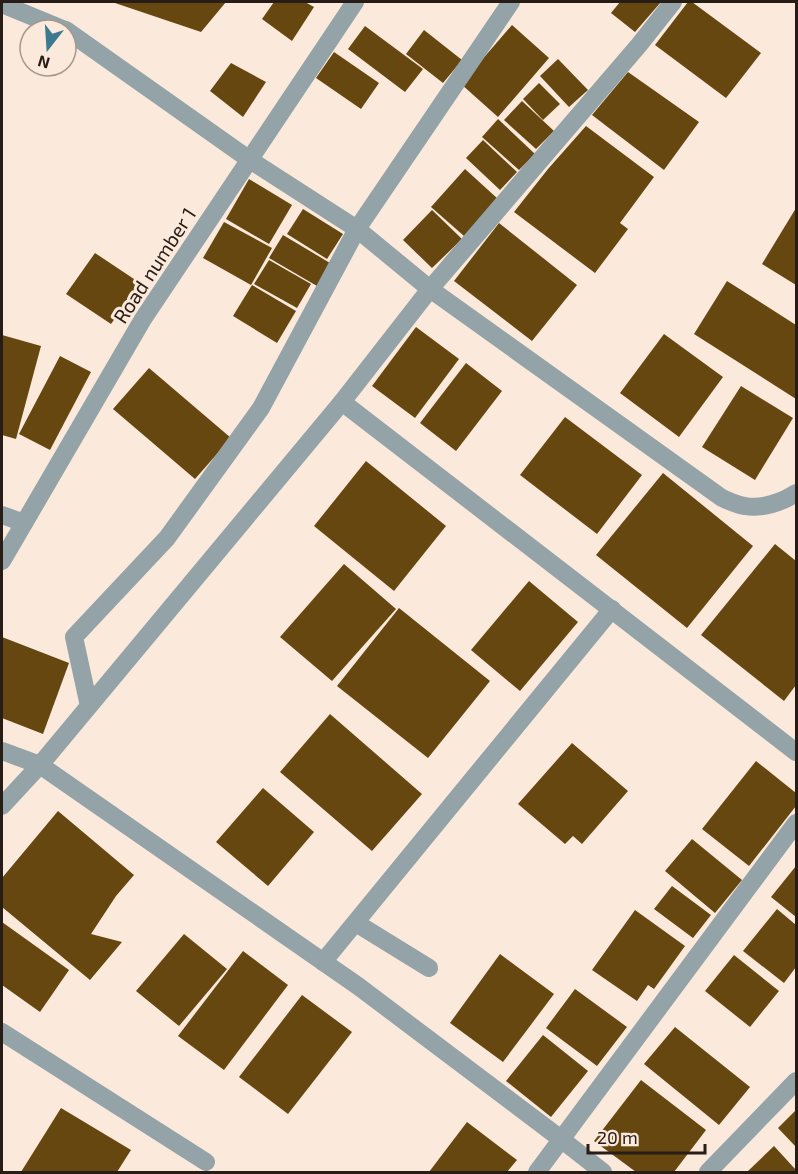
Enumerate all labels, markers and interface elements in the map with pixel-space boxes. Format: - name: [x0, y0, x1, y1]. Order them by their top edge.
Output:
- north arrow: [18, 18, 78, 78]
- text: N: [35, 52, 52, 74]
- street label: Road number 1: [108, 203, 200, 327]
- scale bar: [588, 1117, 705, 1155]
- text: 20 m: [597, 1126, 638, 1148]

